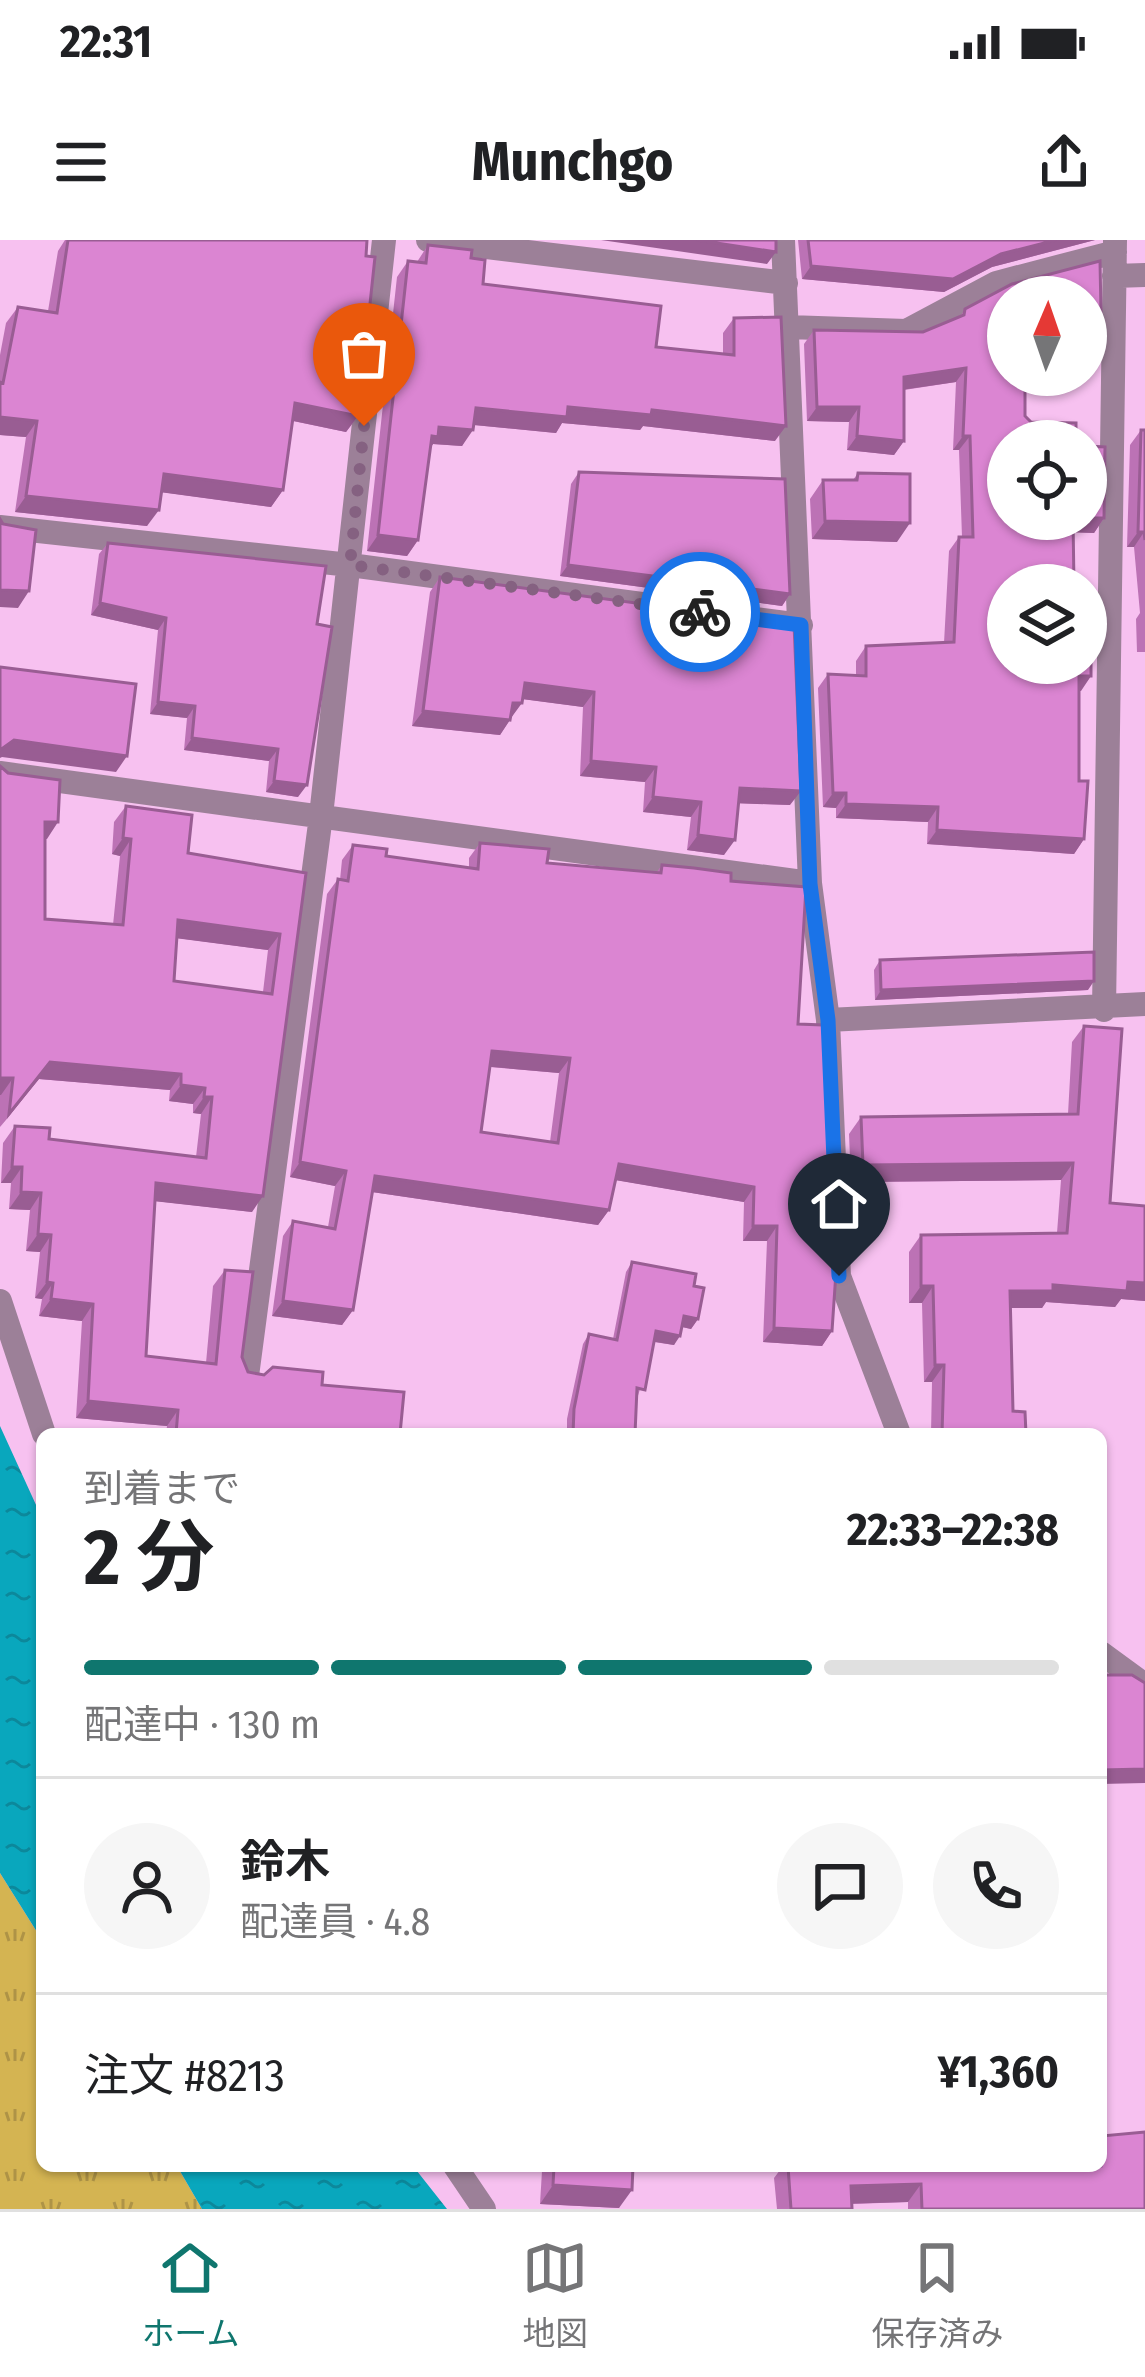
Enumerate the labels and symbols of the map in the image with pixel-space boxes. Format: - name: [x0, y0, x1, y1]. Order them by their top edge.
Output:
- north arrow: [987, 276, 1107, 396]
- pin: [313, 303, 415, 426]
- courier: [640, 552, 760, 672]
- pin: [788, 1153, 890, 1276]

